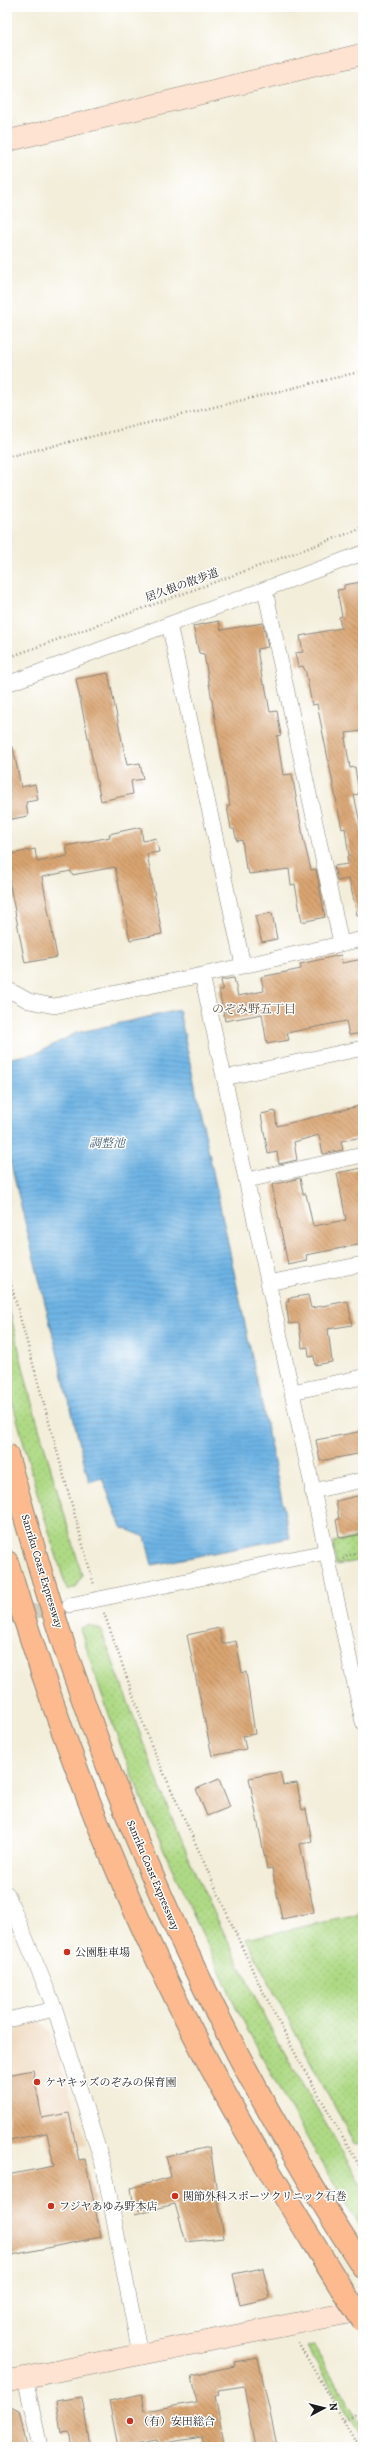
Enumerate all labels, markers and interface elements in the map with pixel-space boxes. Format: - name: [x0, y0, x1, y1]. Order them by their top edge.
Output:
- street label: 居久根の散歩道: [143, 565, 221, 605]
- district label: のぞみ野五丁目: [212, 1001, 296, 1017]
- water label: 調整池: [89, 1135, 127, 1151]
- street label: Sanriku Coast Expressway: [18, 1512, 66, 1630]
- street label: Sanriku Coast Expressway: [123, 1818, 183, 1932]
- place label: 公園駐車場: [75, 1945, 130, 1960]
- marker: 公園駐車場: [62, 1947, 72, 1957]
- place label: ケヤキッズのぞみの保育園: [45, 2075, 177, 2090]
- marker: ケヤキッズのぞみの保育園: [32, 2077, 42, 2087]
- place label: 関節外科スポーツクリニック石巻: [183, 2189, 347, 2204]
- marker: 関節外科スポーツクリニック石巻: [170, 2191, 180, 2201]
- place label: フジヤあゆみ野本店: [59, 2199, 158, 2214]
- marker: フジヤあゆみ野本店: [46, 2201, 56, 2211]
- north arrow: [304, 2388, 344, 2428]
- text: N: [325, 2402, 341, 2412]
- place label: （有）安田総合: [138, 2414, 215, 2429]
- marker: （有）安田総合: [125, 2416, 135, 2426]

